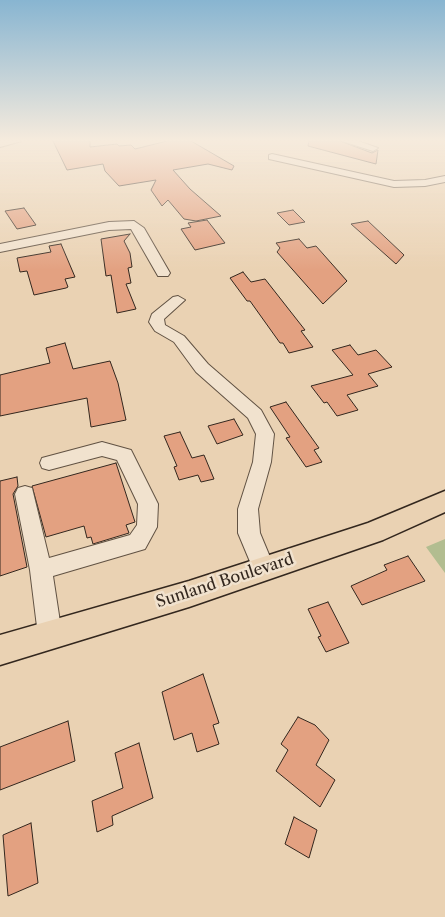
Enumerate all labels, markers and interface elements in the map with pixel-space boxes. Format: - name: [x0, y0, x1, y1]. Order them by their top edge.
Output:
- street label: Sunland Boulevard: [154, 550, 296, 612]

